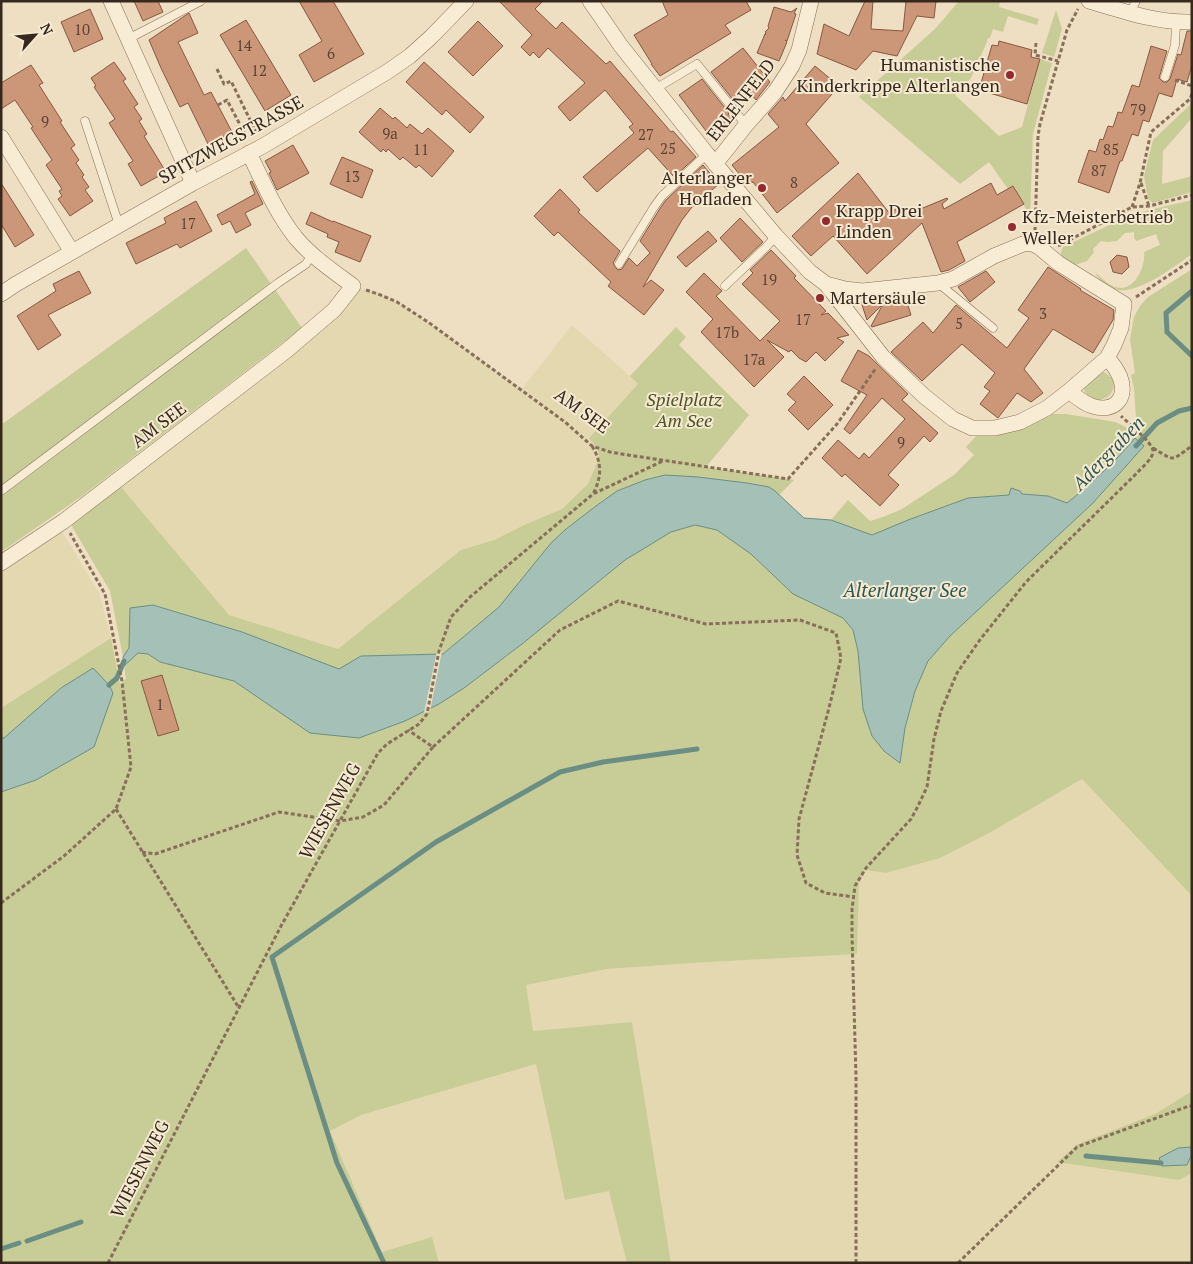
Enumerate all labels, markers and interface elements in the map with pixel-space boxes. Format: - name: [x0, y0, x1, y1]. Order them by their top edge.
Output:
- north arrow: [10, 10, 60, 60]
- house number: 10: [74, 19, 90, 39]
- text: N: [36, 20, 58, 38]
- house number: 14: [236, 35, 252, 55]
- house number: 6: [327, 43, 335, 63]
- place label: Humanistische Kinderkrippe Alterlangen: [796, 52, 1000, 97]
- street label: ERLENFELD: [700, 53, 780, 146]
- house number: 12: [251, 60, 267, 80]
- marker: Humanistische Kinderkrippe Alterlangen: [1004, 69, 1016, 81]
- street label: SPITZWEGSTRASSE: [154, 89, 307, 189]
- house number: 79: [1130, 99, 1146, 119]
- house number: 9: [41, 111, 49, 131]
- house number: 9a: [382, 123, 398, 143]
- house number: 27: [638, 124, 654, 144]
- house number: 25: [660, 138, 676, 158]
- house number: 11: [413, 139, 429, 159]
- house number: 85: [1103, 139, 1119, 159]
- house number: 87: [1091, 160, 1107, 180]
- place label: Alterlanger Hofladen: [661, 165, 752, 210]
- house number: 13: [344, 166, 360, 186]
- house number: 8: [790, 172, 798, 192]
- marker: Alterlanger Hofladen: [756, 182, 768, 194]
- place label: Krapp Drei Linden: [836, 198, 923, 243]
- place label: Kfz-Meisterbetrieb Weller: [1022, 204, 1173, 249]
- house number: 17: [180, 213, 196, 233]
- marker: Krapp Drei Linden: [820, 215, 832, 227]
- marker: Kfz-Meisterbetrieb Weller: [1006, 221, 1018, 233]
- house number: 19: [761, 269, 777, 289]
- place label: Martersäule: [830, 285, 926, 309]
- marker: Martersäule: [814, 292, 826, 304]
- house number: 3: [1039, 303, 1047, 323]
- house number: 17: [795, 309, 811, 329]
- house number: 5: [955, 313, 963, 333]
- house number: 17b: [715, 322, 739, 342]
- house number: 17a: [743, 349, 766, 369]
- street label: AM SEE: [550, 382, 615, 438]
- park label: Spielplatz Am See: [646, 387, 723, 432]
- street label: AM SEE: [126, 396, 191, 453]
- water label: Adergraben: [1065, 410, 1149, 496]
- house number: 9: [897, 432, 905, 452]
- water label: Alterlanger See: [842, 577, 967, 602]
- house number: 1: [156, 694, 164, 714]
- street label: WIESENWEG: [293, 758, 366, 863]
- street label: WIESENWEG: [104, 1115, 174, 1221]

